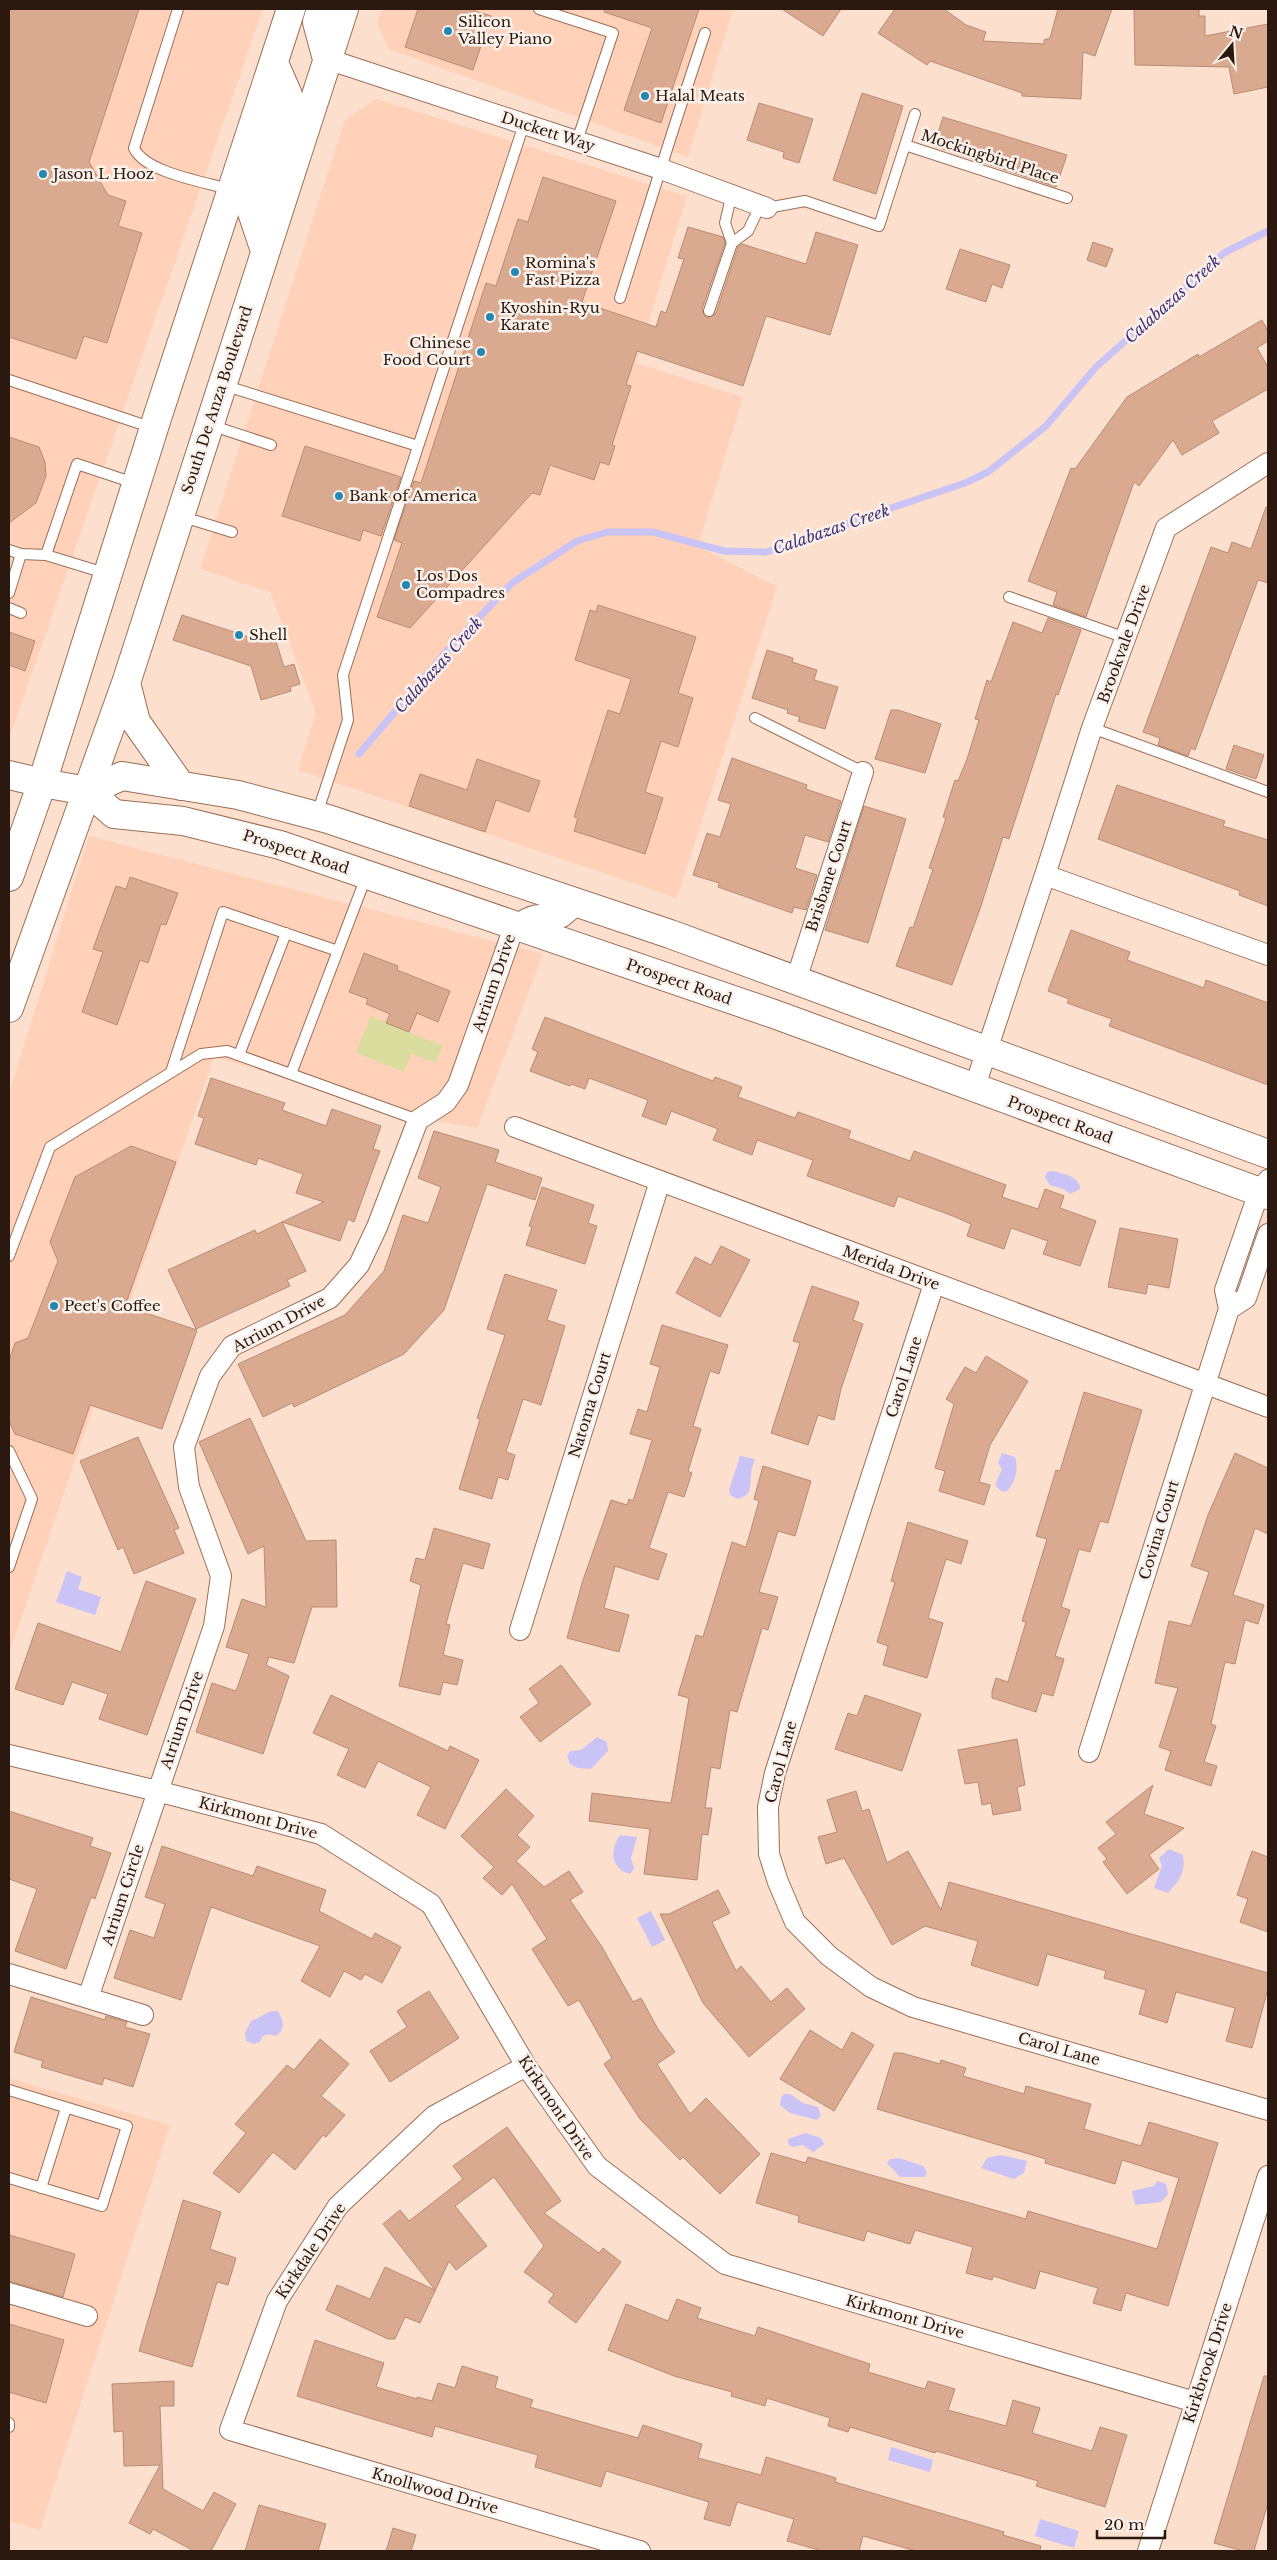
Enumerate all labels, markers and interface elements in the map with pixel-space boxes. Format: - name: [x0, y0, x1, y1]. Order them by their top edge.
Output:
- place label: Silicon Valley Piano: [457, 12, 552, 48]
- north arrow: [1207, 20, 1257, 70]
- text: N: [1227, 22, 1245, 43]
- marker: Silicon Valley Piano: [442, 25, 454, 37]
- place label: Halal Meats: [655, 86, 745, 105]
- marker: Halal Meats: [639, 90, 651, 102]
- street label: Duckett Way: [499, 107, 598, 156]
- street label: Mockingbird Place: [919, 125, 1062, 188]
- place label: Jason L Hooz: [51, 164, 154, 183]
- marker: Jason L Hooz: [37, 168, 49, 180]
- water label: Calabazas Creek: [1120, 251, 1224, 347]
- place label: Romina's Fast Pizza: [525, 253, 601, 289]
- marker: Romina's Fast Pizza: [509, 266, 521, 278]
- place label: Kyoshin-Ryu Karate: [500, 298, 600, 334]
- street label: South De Anza Boulevard: [177, 303, 256, 497]
- marker: Kyoshin-Ryu Karate: [484, 311, 496, 323]
- place label: Chinese Food Court: [383, 333, 471, 369]
- marker: Chinese Food Court: [475, 346, 487, 358]
- place label: Bank of America: [349, 486, 478, 505]
- marker: Bank of America: [333, 490, 345, 502]
- water label: Calabazas Creek: [770, 500, 892, 558]
- place label: Los Dos Compadres: [416, 566, 505, 602]
- marker: Los Dos Compadres: [400, 579, 412, 591]
- street label: Brookvale Drive: [1093, 582, 1154, 706]
- water label: Calabazas Creek: [390, 613, 486, 717]
- place label: Shell: [249, 625, 287, 644]
- marker: Shell: [233, 629, 245, 641]
- street label: Brisbane Court: [801, 817, 856, 934]
- street label: Prospect Road: [241, 825, 352, 878]
- street label: Atrium Drive: [467, 931, 519, 1035]
- street label: Prospect Road: [624, 955, 735, 1009]
- street label: Prospect Road: [1005, 1092, 1115, 1147]
- street label: Merida Drive: [840, 1241, 942, 1294]
- street label: Atrium Drive: [228, 1291, 329, 1357]
- place label: Peet's Coffee: [64, 1296, 161, 1315]
- marker: Peet's Coffee: [48, 1300, 60, 1312]
- street label: Carol Lane: [881, 1334, 926, 1420]
- street label: Natoma Court: [564, 1349, 615, 1460]
- street label: Covina Court: [1134, 1477, 1183, 1582]
- street label: Atrium Drive: [155, 1668, 207, 1772]
- street label: Carol Lane: [760, 1719, 801, 1805]
- street label: Kirkmont Drive: [197, 1793, 320, 1843]
- street label: Atrium Circle: [97, 1842, 148, 1949]
- street label: Carol Lane: [1016, 2028, 1102, 2069]
- street label: Kirkmont Drive: [514, 2052, 598, 2164]
- street label: Kirkdale Drive: [271, 2199, 350, 2302]
- street label: Kirkmont Drive: [844, 2291, 967, 2343]
- street label: Kirkbrook Drive: [1179, 2300, 1236, 2426]
- street label: Knollwood Drive: [370, 2463, 501, 2518]
- scale bar: [1097, 2508, 1164, 2540]
- text: 20 m: [1104, 2515, 1144, 2534]

